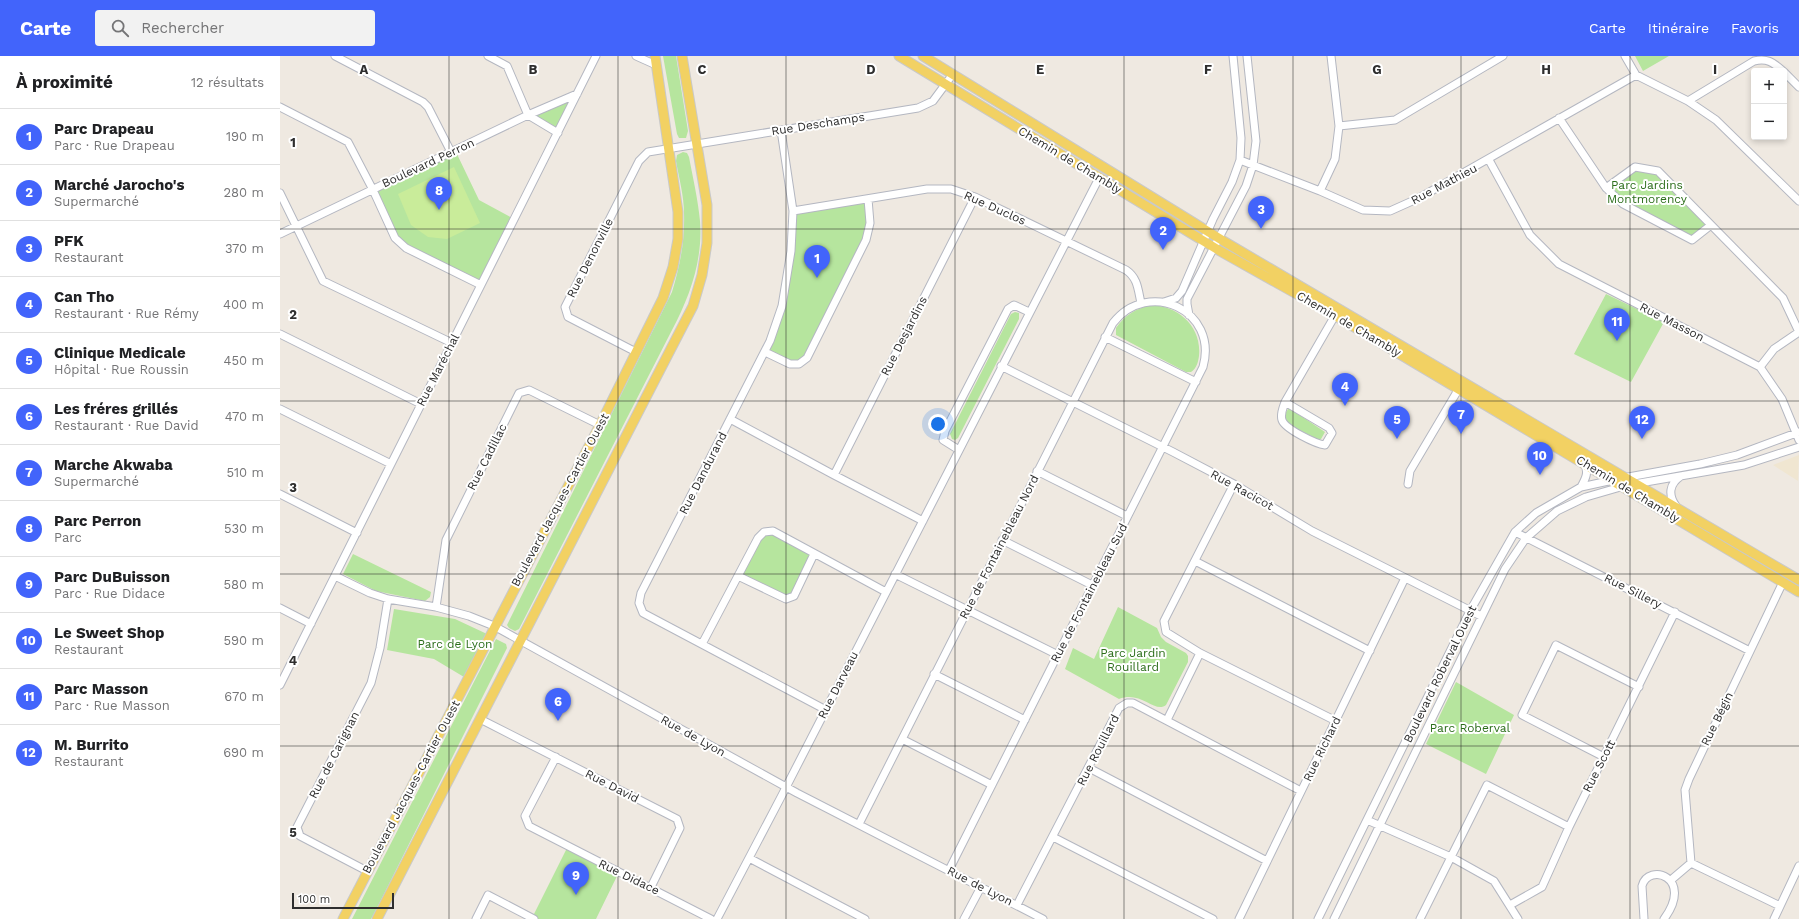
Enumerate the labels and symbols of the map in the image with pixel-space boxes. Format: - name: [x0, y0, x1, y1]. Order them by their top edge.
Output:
- text: A: [360, 62, 369, 77]
- text: B: [529, 62, 538, 77]
- text: C: [698, 62, 707, 77]
- text: D: [866, 62, 876, 77]
- text: E: [1036, 62, 1044, 77]
- text: F: [1204, 62, 1212, 77]
- text: G: [1372, 62, 1382, 77]
- text: H: [1541, 62, 1551, 77]
- text: I: [1713, 62, 1717, 77]
- street label: Rue Deschamps: [770, 110, 866, 138]
- street label: Chemin de Chambly: [1016, 124, 1125, 197]
- text: 1: [290, 135, 296, 150]
- street label: Boulevard Perron: [380, 135, 476, 191]
- street label: Rue Mathieu: [1408, 161, 1480, 207]
- pin: 8: [426, 177, 452, 210]
- park label: Parc Jardins Montmorency: [1607, 178, 1688, 206]
- street label: Rue Duclos: [962, 188, 1028, 228]
- pin: 3: [1248, 196, 1274, 229]
- street label: Rue Denonville: [564, 216, 616, 300]
- pin: 2: [1150, 217, 1176, 250]
- pin: 1: [804, 245, 830, 278]
- street label: Chemin de Chambly: [1294, 288, 1404, 360]
- street label: Rue Desjardins: [878, 294, 930, 378]
- street label: Rue Masson: [1637, 300, 1707, 344]
- text: 2: [289, 307, 297, 322]
- pin: 11: [1604, 308, 1630, 341]
- street label: Rue Maréchal: [414, 331, 462, 409]
- pin: 4: [1332, 373, 1358, 406]
- pin: 7: [1448, 401, 1474, 434]
- pin: 5: [1384, 406, 1410, 439]
- pin: 12: [1629, 406, 1655, 439]
- street label: Boulevard Jacques-Cartier Ouest: [508, 411, 612, 589]
- your location: [928, 414, 948, 434]
- street label: Rue Cadillac: [464, 421, 510, 493]
- street label: Rue Dandurand: [676, 429, 730, 517]
- pin: 10: [1527, 442, 1553, 475]
- street label: Chemin de Chambly: [1574, 453, 1683, 526]
- street label: Rue Racicot: [1208, 467, 1276, 513]
- street label: Rue de Fontainebleau Nord: [956, 473, 1042, 621]
- text: 3: [289, 480, 297, 495]
- street label: Rue de Fontainebleau Sud: [1048, 521, 1130, 665]
- street label: Rue Sillery: [1602, 571, 1665, 612]
- street label: Boulevard Roberval Ouest: [1401, 603, 1479, 745]
- park label: Parc de Lyon: [417, 637, 493, 651]
- park label: Parc Jardin Rouillard: [1100, 646, 1166, 674]
- street label: Rue Darveau: [815, 649, 861, 721]
- text: 4: [289, 653, 298, 668]
- pin: 6: [545, 688, 571, 721]
- street label: Rue Bégin: [1698, 690, 1736, 748]
- street label: Boulevard Jacques-Cartier Ouest: [359, 698, 463, 876]
- street label: Rue de Carignan: [306, 709, 362, 801]
- street label: Rue de Lyon: [658, 712, 728, 760]
- street label: Rue Rouillard: [1074, 712, 1122, 788]
- street label: Rue Richard: [1300, 714, 1344, 784]
- park label: Parc Roberval: [1430, 721, 1511, 735]
- street label: Rue Scott: [1580, 737, 1618, 795]
- street label: Rue David: [583, 766, 641, 806]
- text: 5: [289, 825, 297, 840]
- street label: Rue Didace: [596, 856, 662, 898]
- pin: 9: [563, 862, 589, 895]
- street label: Rue de Lyon: [945, 863, 1015, 909]
- scale bar: [292, 891, 394, 910]

